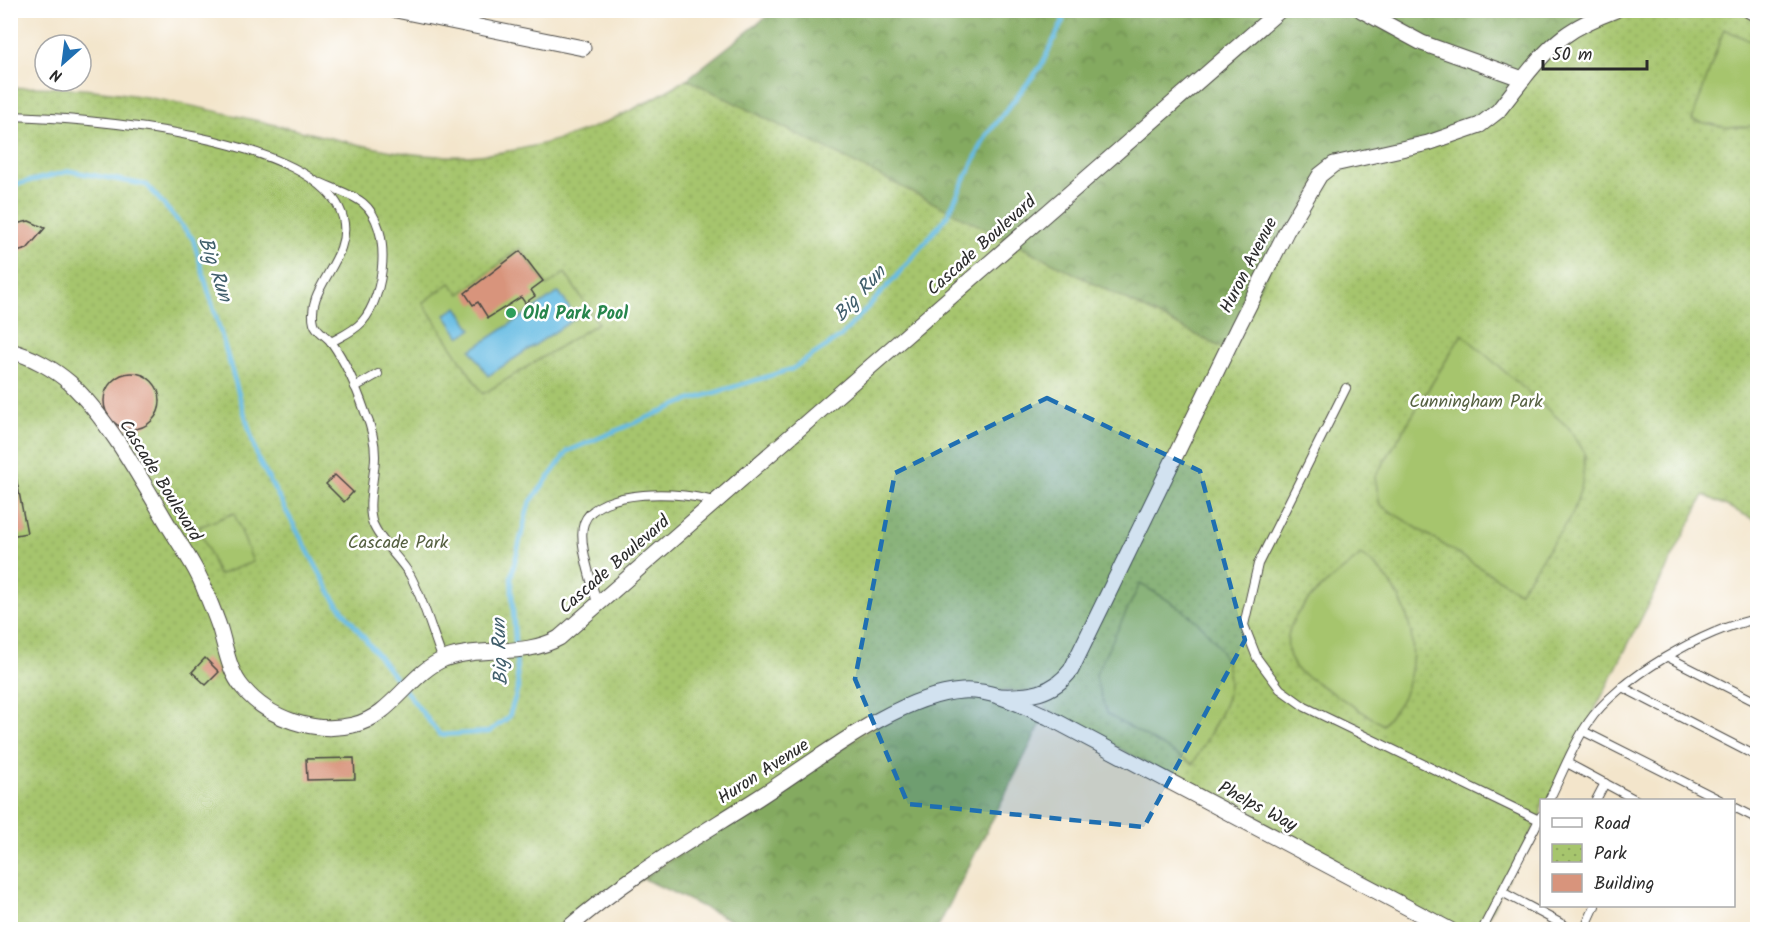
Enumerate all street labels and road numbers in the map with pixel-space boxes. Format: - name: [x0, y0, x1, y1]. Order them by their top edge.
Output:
- street label: Cascade Boulevard: [920, 188, 1044, 304]
- street label: Huron Avenue: [1213, 212, 1286, 319]
- street label: Cascade Boulevard: [110, 414, 209, 548]
- street label: Cascade Boulevard: [553, 508, 678, 622]
- street label: Huron Avenue: [712, 732, 816, 813]
- street label: Phelps Way: [1212, 774, 1303, 841]

